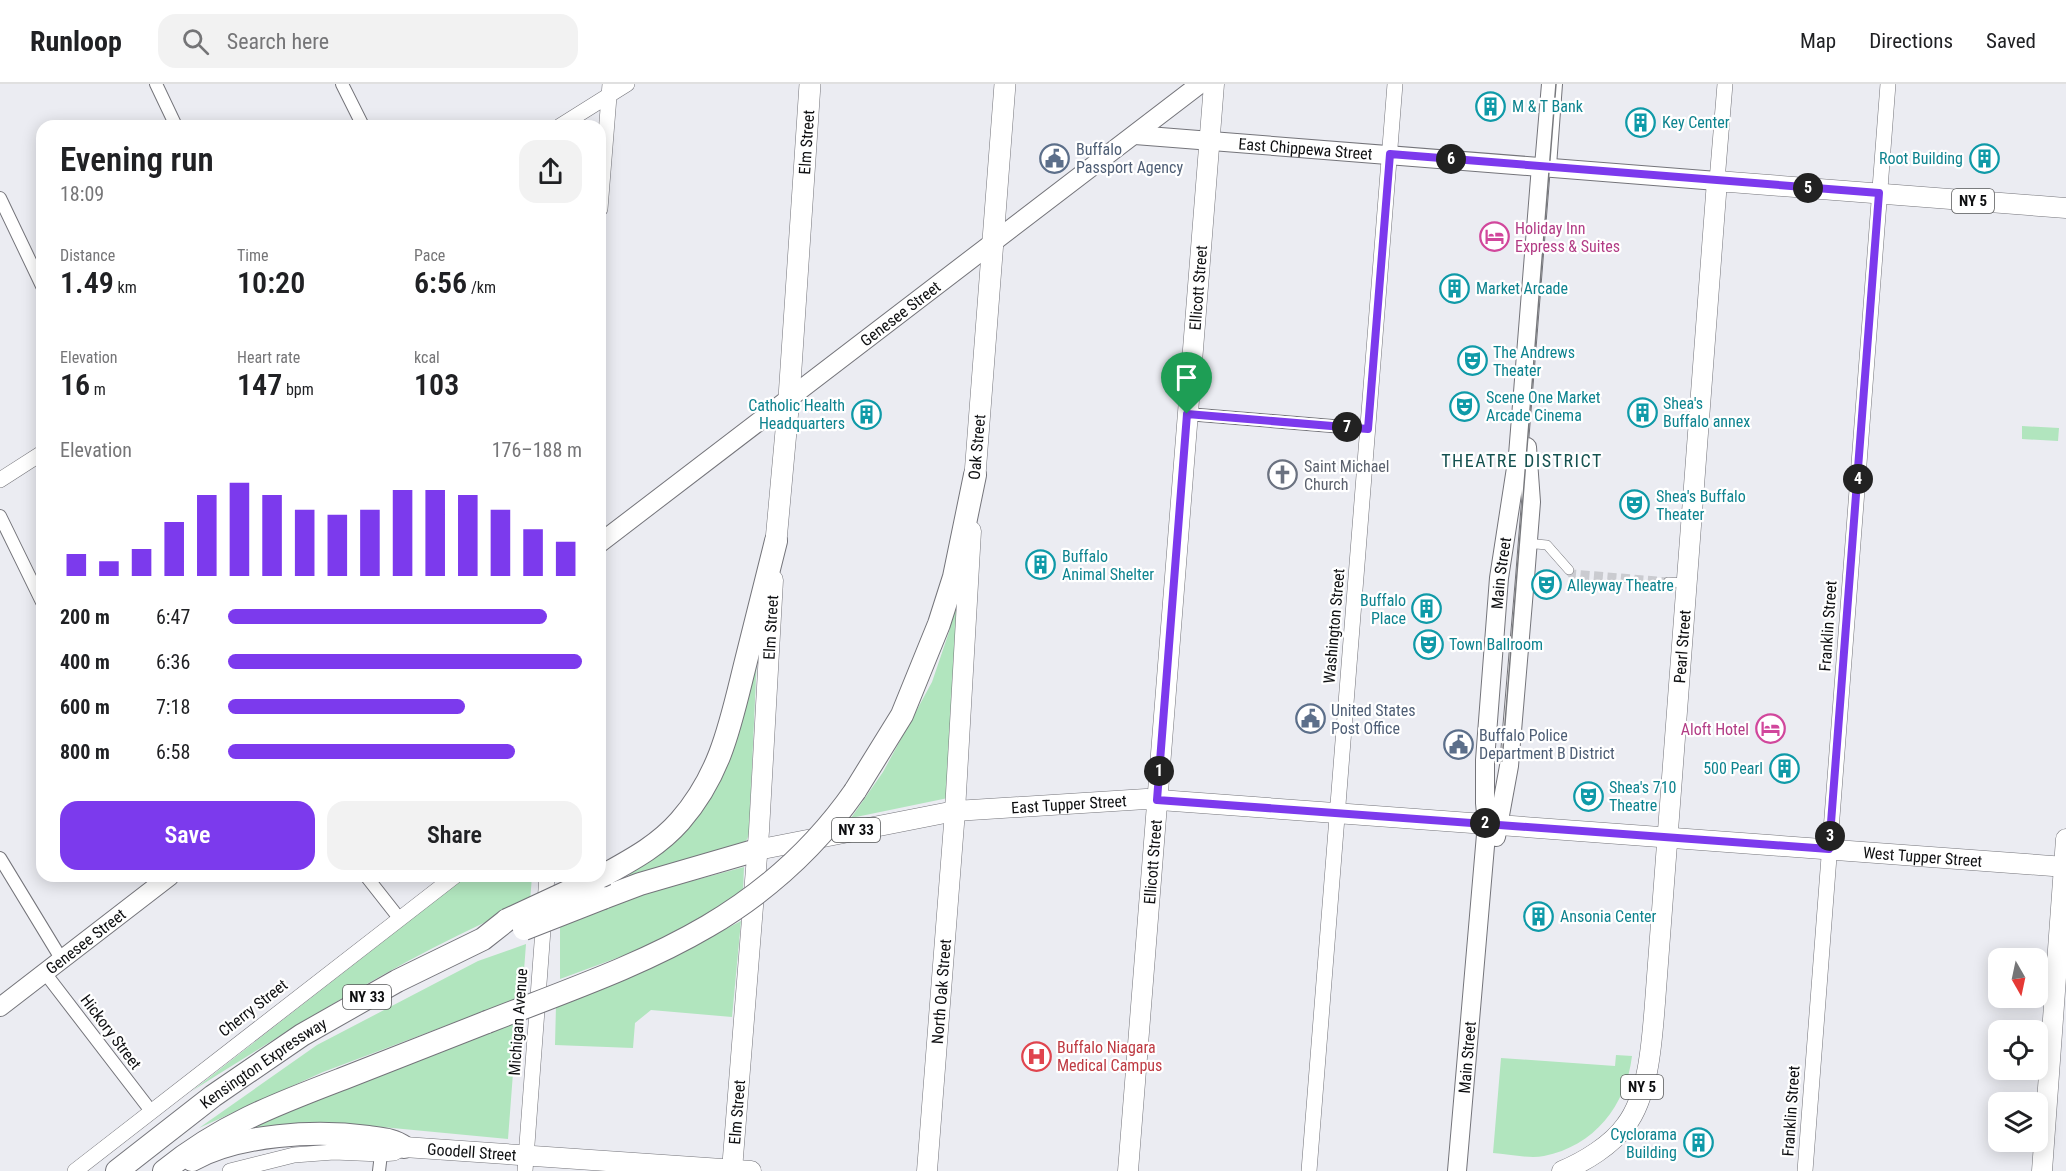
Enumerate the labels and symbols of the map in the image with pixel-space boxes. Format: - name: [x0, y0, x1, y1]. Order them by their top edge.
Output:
- building icon: M & T Bank: [1475, 90, 1507, 122]
- place label: M & T Bank: [1512, 97, 1584, 116]
- building icon: Key Center: [1625, 106, 1657, 138]
- street label: Elm Street: [794, 109, 818, 175]
- place label: Key Center: [1662, 113, 1730, 132]
- street label: East Chippewa Street: [1238, 134, 1373, 163]
- place label: Buffalo Passport Agency: [1076, 140, 1183, 177]
- public building icon: Buffalo Passport Agency: [1039, 142, 1071, 174]
- building icon: Root Building: [1968, 142, 2000, 174]
- pin: 6: [1436, 144, 1466, 174]
- place label: Root Building: [1879, 149, 1963, 168]
- pin: 5: [1793, 173, 1823, 203]
- road number: NY 5: [1952, 189, 1994, 213]
- place label: Holiday Inn Express & Suites: [1515, 219, 1620, 256]
- hotel icon: Holiday Inn Express & Suites: [1478, 221, 1510, 253]
- street label: Ellicott Street: [1185, 244, 1211, 331]
- building icon: Market Arcade: [1439, 272, 1471, 304]
- street label: Genesee Street: [856, 277, 944, 350]
- place label: Market Arcade: [1476, 279, 1568, 298]
- place label: The Andrews Theater: [1493, 343, 1575, 380]
- theatre icon: The Andrews Theater: [1456, 345, 1488, 377]
- pin: [1161, 352, 1212, 414]
- place label: Scene One Market Arcade Cinema: [1486, 388, 1601, 425]
- theatre icon: Scene One Market Arcade Cinema: [1449, 390, 1481, 422]
- place label: Shea's Buffalo annex: [1663, 394, 1750, 431]
- place label: Catholic Health Headquarters: [748, 396, 845, 433]
- building icon: Shea's Buffalo annex: [1626, 396, 1658, 428]
- building icon: Catholic Health Headquarters: [850, 398, 882, 430]
- pin: 7: [1332, 412, 1362, 442]
- street label: Oak Street: [965, 413, 989, 481]
- district label: THEATRE DISTRICT: [1441, 450, 1603, 471]
- place label: Saint Michael Church: [1304, 457, 1390, 494]
- church icon: Saint Michael Church: [1267, 459, 1299, 491]
- pin: 4: [1843, 464, 1873, 494]
- place label: Shea's Buffalo Theater: [1656, 487, 1746, 524]
- theatre icon: Shea's Buffalo Theater: [1619, 489, 1651, 521]
- street label: Main Street: [1487, 536, 1515, 610]
- place label: Buffalo Animal Shelter: [1062, 547, 1154, 584]
- building icon: Buffalo Animal Shelter: [1025, 549, 1057, 581]
- street label: Washington Street: [1320, 567, 1349, 684]
- theatre icon: Alleyway Theatre: [1530, 569, 1562, 601]
- place label: Alleyway Theatre: [1567, 576, 1674, 595]
- street label: Franklin Street: [1815, 580, 1841, 672]
- place label: Buffalo Place: [1360, 591, 1406, 628]
- building icon: Buffalo Place: [1411, 593, 1443, 625]
- street label: Elm Street: [759, 594, 782, 660]
- street label: Pearl Street: [1670, 609, 1694, 684]
- theatre icon: Town Ballroom: [1412, 628, 1444, 660]
- place label: Town Ballroom: [1449, 635, 1543, 654]
- place label: United States Post Office: [1331, 701, 1415, 738]
- public building icon: United States Post Office: [1294, 703, 1326, 735]
- hotel icon: Aloft Hotel: [1754, 713, 1786, 745]
- place label: Aloft Hotel: [1681, 720, 1749, 739]
- place label: Buffalo Police Department B District: [1479, 726, 1615, 763]
- public building icon: Buffalo Police Department B District: [1442, 728, 1474, 760]
- building icon: 500 Pearl: [1768, 752, 1800, 784]
- pin: 1: [1144, 756, 1174, 786]
- place label: 500 Pearl: [1703, 759, 1763, 778]
- place label: Shea's 710 Theatre: [1609, 778, 1677, 815]
- theatre icon: Shea's 710 Theatre: [1572, 780, 1604, 812]
- street label: East Tupper Street: [1011, 791, 1128, 817]
- pin: 2: [1470, 808, 1500, 838]
- road number: NY 33: [832, 818, 880, 842]
- street label: Ellicott Street: [1140, 819, 1165, 905]
- pin: 3: [1815, 821, 1845, 851]
- street label: West Tupper Street: [1862, 843, 1983, 870]
- building icon: Ansonia Center: [1523, 900, 1555, 932]
- street label: Genesee Street: [42, 904, 129, 978]
- place label: Ansonia Center: [1560, 907, 1657, 926]
- street label: North Oak Street: [927, 938, 955, 1045]
- north arrow: [1988, 948, 2048, 1008]
- street label: Michigan Avenue: [505, 968, 531, 1076]
- street label: Cherry Street: [215, 975, 291, 1041]
- road number: NY 33: [343, 985, 391, 1009]
- street label: Hickory Street: [77, 991, 146, 1073]
- street label: Kensington Expressway: [196, 1013, 330, 1112]
- street label: Main Street: [1454, 1020, 1479, 1094]
- place label: Buffalo Niagara Medical Campus: [1057, 1038, 1162, 1075]
- hospital icon: Buffalo Niagara Medical Campus: [1020, 1040, 1052, 1072]
- street label: Franklin Street: [1778, 1065, 1804, 1157]
- road number: NY 5: [1621, 1075, 1663, 1099]
- street label: Elm Street: [725, 1079, 749, 1145]
- place label: Cyclorama Building: [1610, 1125, 1677, 1162]
- building icon: Cyclorama Building: [1682, 1127, 1714, 1159]
- street label: Goodell Street: [427, 1139, 517, 1164]

